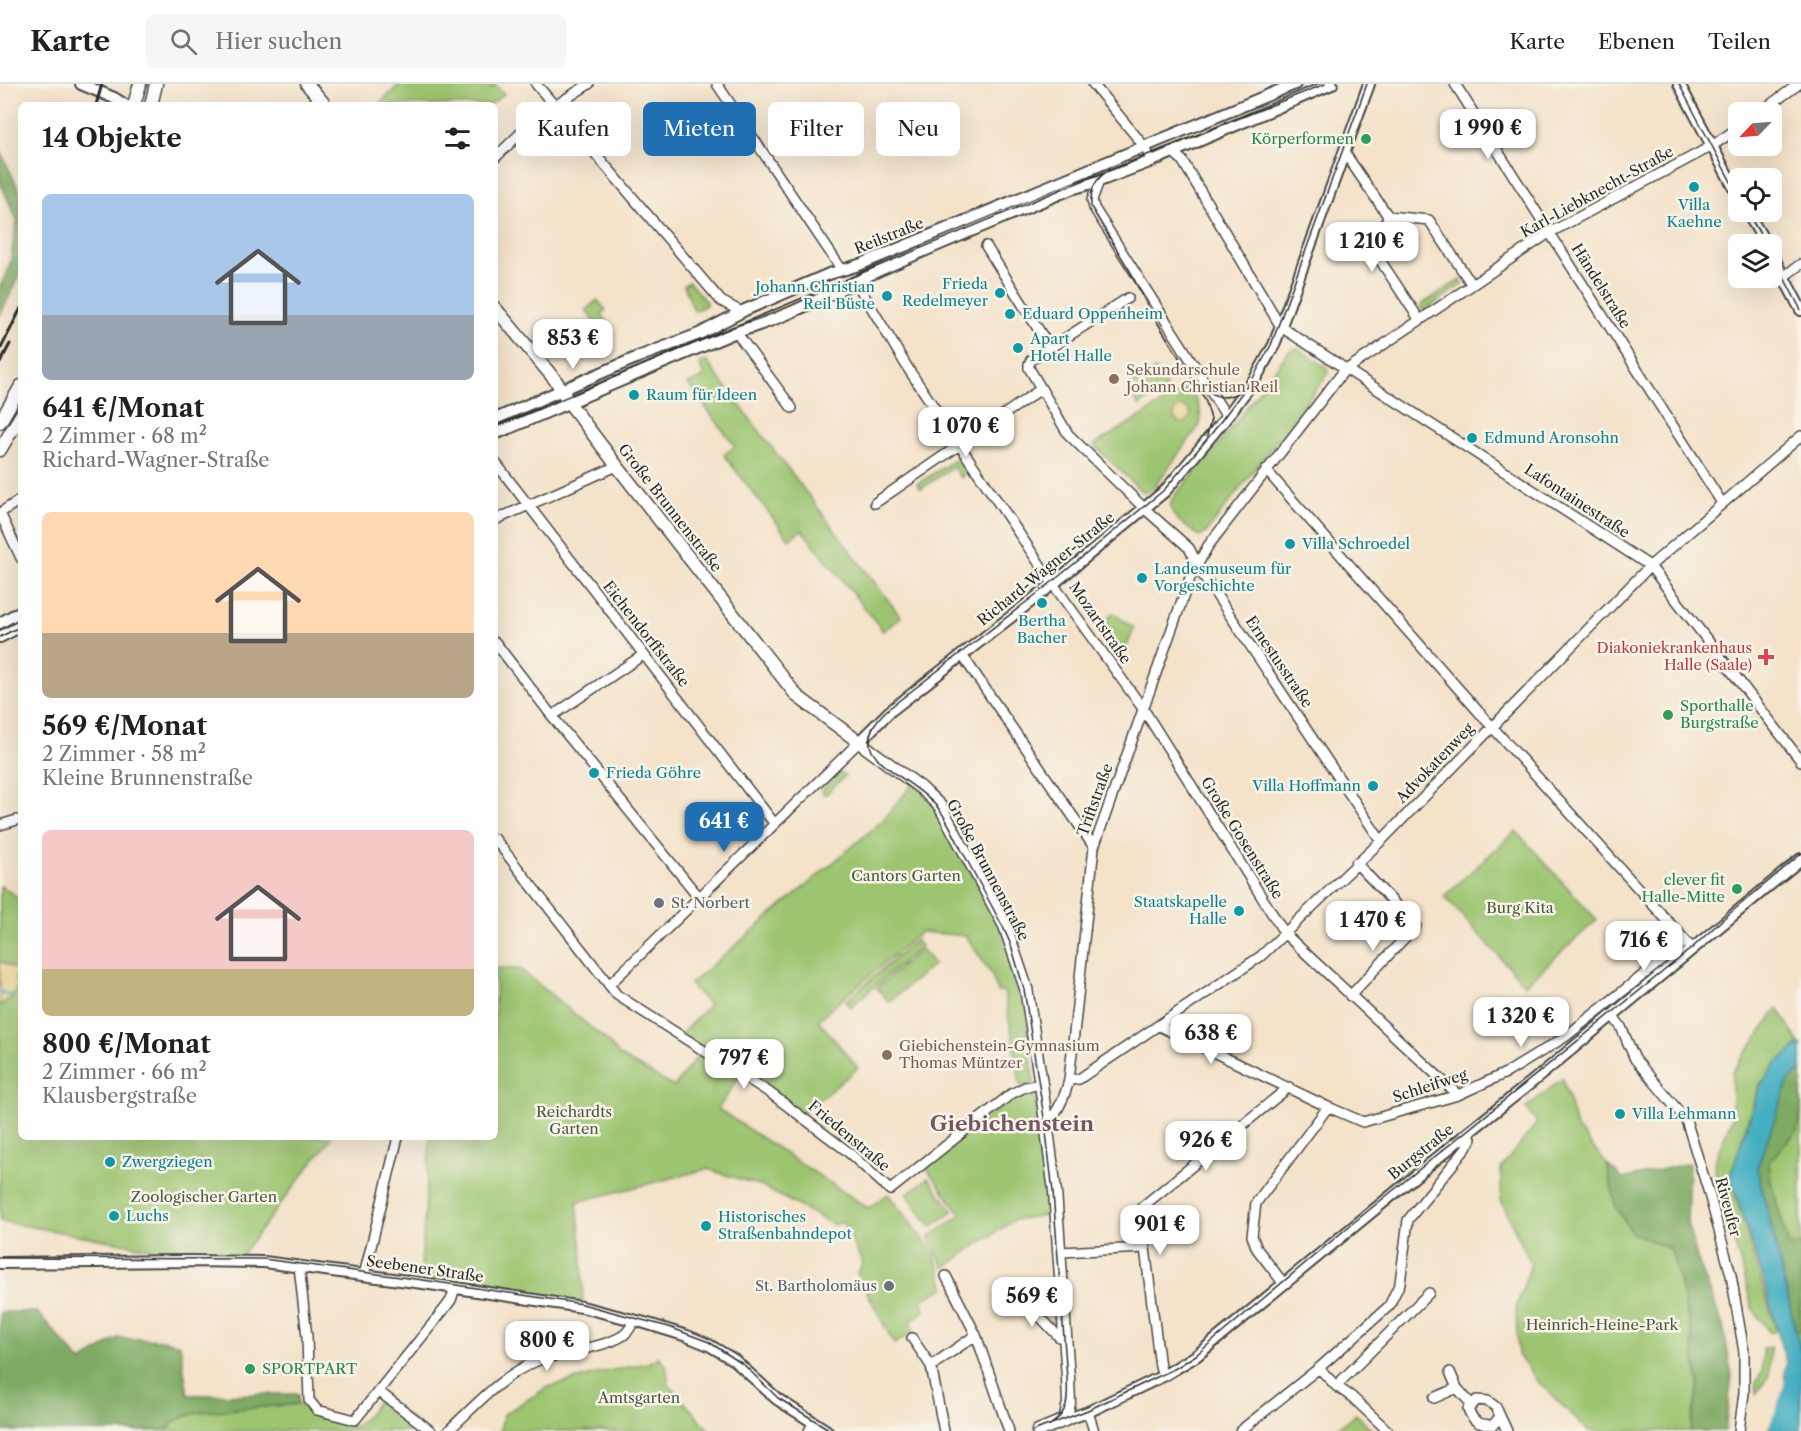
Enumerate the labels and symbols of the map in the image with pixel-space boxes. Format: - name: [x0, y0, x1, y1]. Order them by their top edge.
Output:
- north arrow: [1728, 102, 1782, 156]
- pin: 1 990 €: [1433, 109, 1543, 160]
- place label: Körperformen: [1251, 129, 1355, 148]
- marker: Körperformen: [1359, 132, 1373, 146]
- street label: Karl-Liebknecht-Straße: [1517, 142, 1677, 242]
- marker: Villa Kaehne: [1687, 180, 1701, 194]
- place label: Villa Kaehne: [1666, 195, 1722, 231]
- street label: Reilstraße: [851, 213, 926, 258]
- pin: 1 210 €: [1317, 222, 1427, 273]
- street label: Händelstraße: [1568, 240, 1635, 332]
- place label: Frieda Redelmeyer: [902, 274, 989, 310]
- place label: Johann Christian Reil Büste: [753, 277, 876, 313]
- marker: Frieda Redelmeyer: [993, 286, 1007, 300]
- marker: Johann Christian Reil Büste: [880, 289, 894, 303]
- place label: Eduard Oppenheim: [1022, 304, 1163, 323]
- marker: Eduard Oppenheim: [1003, 307, 1017, 321]
- pin: 853 €: [531, 319, 615, 370]
- place label: Apart Hotel Halle: [1029, 329, 1112, 365]
- marker: Apart Hotel Halle: [1011, 341, 1025, 355]
- place label: Sekundarschule Johann Christian Reil: [1124, 360, 1279, 396]
- marker: Sekundarschule Johann Christian Reil: [1107, 372, 1121, 386]
- place label: Raum für Ideen: [646, 385, 758, 404]
- marker: Raum für Ideen: [627, 388, 641, 402]
- pin: 1 070 €: [911, 407, 1021, 458]
- place label: Edmund Aronsohn: [1484, 428, 1620, 447]
- marker: Edmund Aronsohn: [1465, 431, 1479, 445]
- street label: Große Brunnenstraße: [614, 440, 726, 576]
- street label: Lafontainestraße: [1521, 459, 1634, 542]
- street label: Richard-Wagner-Straße: [973, 508, 1118, 630]
- place label: Villa Schroedel: [1301, 534, 1411, 553]
- marker: Villa Schroedel: [1283, 537, 1297, 551]
- place label: Landesmuseum für Vorgeschichte: [1153, 559, 1292, 595]
- marker: Landesmuseum für Vorgeschichte: [1135, 571, 1149, 585]
- street label: Eichendorffstraße: [599, 577, 694, 691]
- street label: Mozartstraße: [1065, 578, 1136, 667]
- marker: Bertha Bacher: [1035, 596, 1049, 610]
- place label: Bertha Bacher: [1017, 611, 1068, 647]
- street label: Ernestusstraße: [1242, 612, 1317, 711]
- place label: Diakoniekrankenhaus Halle (Saale): [1597, 638, 1752, 674]
- marker: Diakoniekrankenhaus Halle (Saale): [1757, 648, 1775, 666]
- place label: Sporthalle Burgstraße: [1680, 696, 1759, 732]
- marker: Sporthalle Burgstraße: [1661, 708, 1675, 722]
- street label: Advokatenweg: [1391, 719, 1478, 807]
- street label: Triftstraße: [1073, 761, 1117, 839]
- place label: Frieda Göhre: [606, 763, 701, 782]
- marker: Frieda Göhre: [587, 766, 601, 780]
- street label: Große Gosenstraße: [1197, 773, 1288, 902]
- place label: Villa Hoffmann: [1251, 776, 1362, 795]
- marker: Villa Hoffmann: [1366, 779, 1380, 793]
- street label: Große Brunnenstraße: [943, 796, 1034, 944]
- pin: 641 €: [682, 802, 766, 853]
- park label: Cantors Garten: [851, 866, 961, 885]
- place label: clever fit Halle-Mitte: [1642, 870, 1726, 906]
- marker: clever fit Halle-Mitte: [1730, 882, 1744, 896]
- place label: Staatskapelle Halle: [1134, 892, 1227, 928]
- place label: St. Norbert: [671, 893, 750, 912]
- marker: St. Norbert: [652, 896, 666, 910]
- park label: Burg Kita: [1486, 898, 1554, 917]
- pin: 1 470 €: [1318, 901, 1428, 952]
- marker: Staatskapelle Halle: [1232, 904, 1246, 918]
- pin: 716 €: [1602, 921, 1686, 972]
- pin: 1 320 €: [1466, 997, 1576, 1048]
- pin: 638 €: [1169, 1014, 1253, 1065]
- place label: Giebichenstein-Gymnasium Thomas Müntzer: [899, 1036, 1100, 1072]
- pin: 797 €: [702, 1039, 786, 1090]
- marker: Giebichenstein-Gymnasium Thomas Müntzer: [880, 1048, 894, 1062]
- street label: Schleifweg: [1390, 1065, 1470, 1107]
- street label: Friedenstraße: [805, 1096, 894, 1175]
- park label: Reichardts Garten: [536, 1102, 612, 1138]
- place label: Villa Lehmann: [1631, 1104, 1737, 1123]
- marker: Villa Lehmann: [1613, 1107, 1627, 1121]
- district label: Giebichenstein: [930, 1111, 1095, 1136]
- street label: Burgstraße: [1384, 1119, 1457, 1184]
- pin: 926 €: [1164, 1121, 1248, 1172]
- place label: Zwergziegen: [122, 1152, 213, 1171]
- marker: Zwergziegen: [103, 1155, 117, 1169]
- street label: Riveufer: [1711, 1175, 1746, 1239]
- park label: Zoologischer Garten: [131, 1187, 278, 1206]
- pin: 901 €: [1118, 1205, 1202, 1256]
- place label: Luchs: [126, 1206, 169, 1225]
- place label: Historisches Straßenbahndepot: [718, 1207, 852, 1243]
- marker: Luchs: [107, 1209, 121, 1223]
- marker: Historisches Straßenbahndepot: [699, 1219, 713, 1233]
- street label: Seebener Straße: [365, 1251, 485, 1286]
- place label: St. Bartholomäus: [755, 1276, 877, 1295]
- pin: 569 €: [990, 1277, 1074, 1328]
- marker: St. Bartholomäus: [882, 1279, 896, 1293]
- park label: Heinrich-Heine-Park: [1526, 1315, 1679, 1334]
- pin: 800 €: [505, 1321, 589, 1372]
- place label: SPORTPART: [262, 1359, 358, 1378]
- marker: SPORTPART: [243, 1362, 257, 1376]
- park label: Amtsgarten: [597, 1388, 681, 1407]

